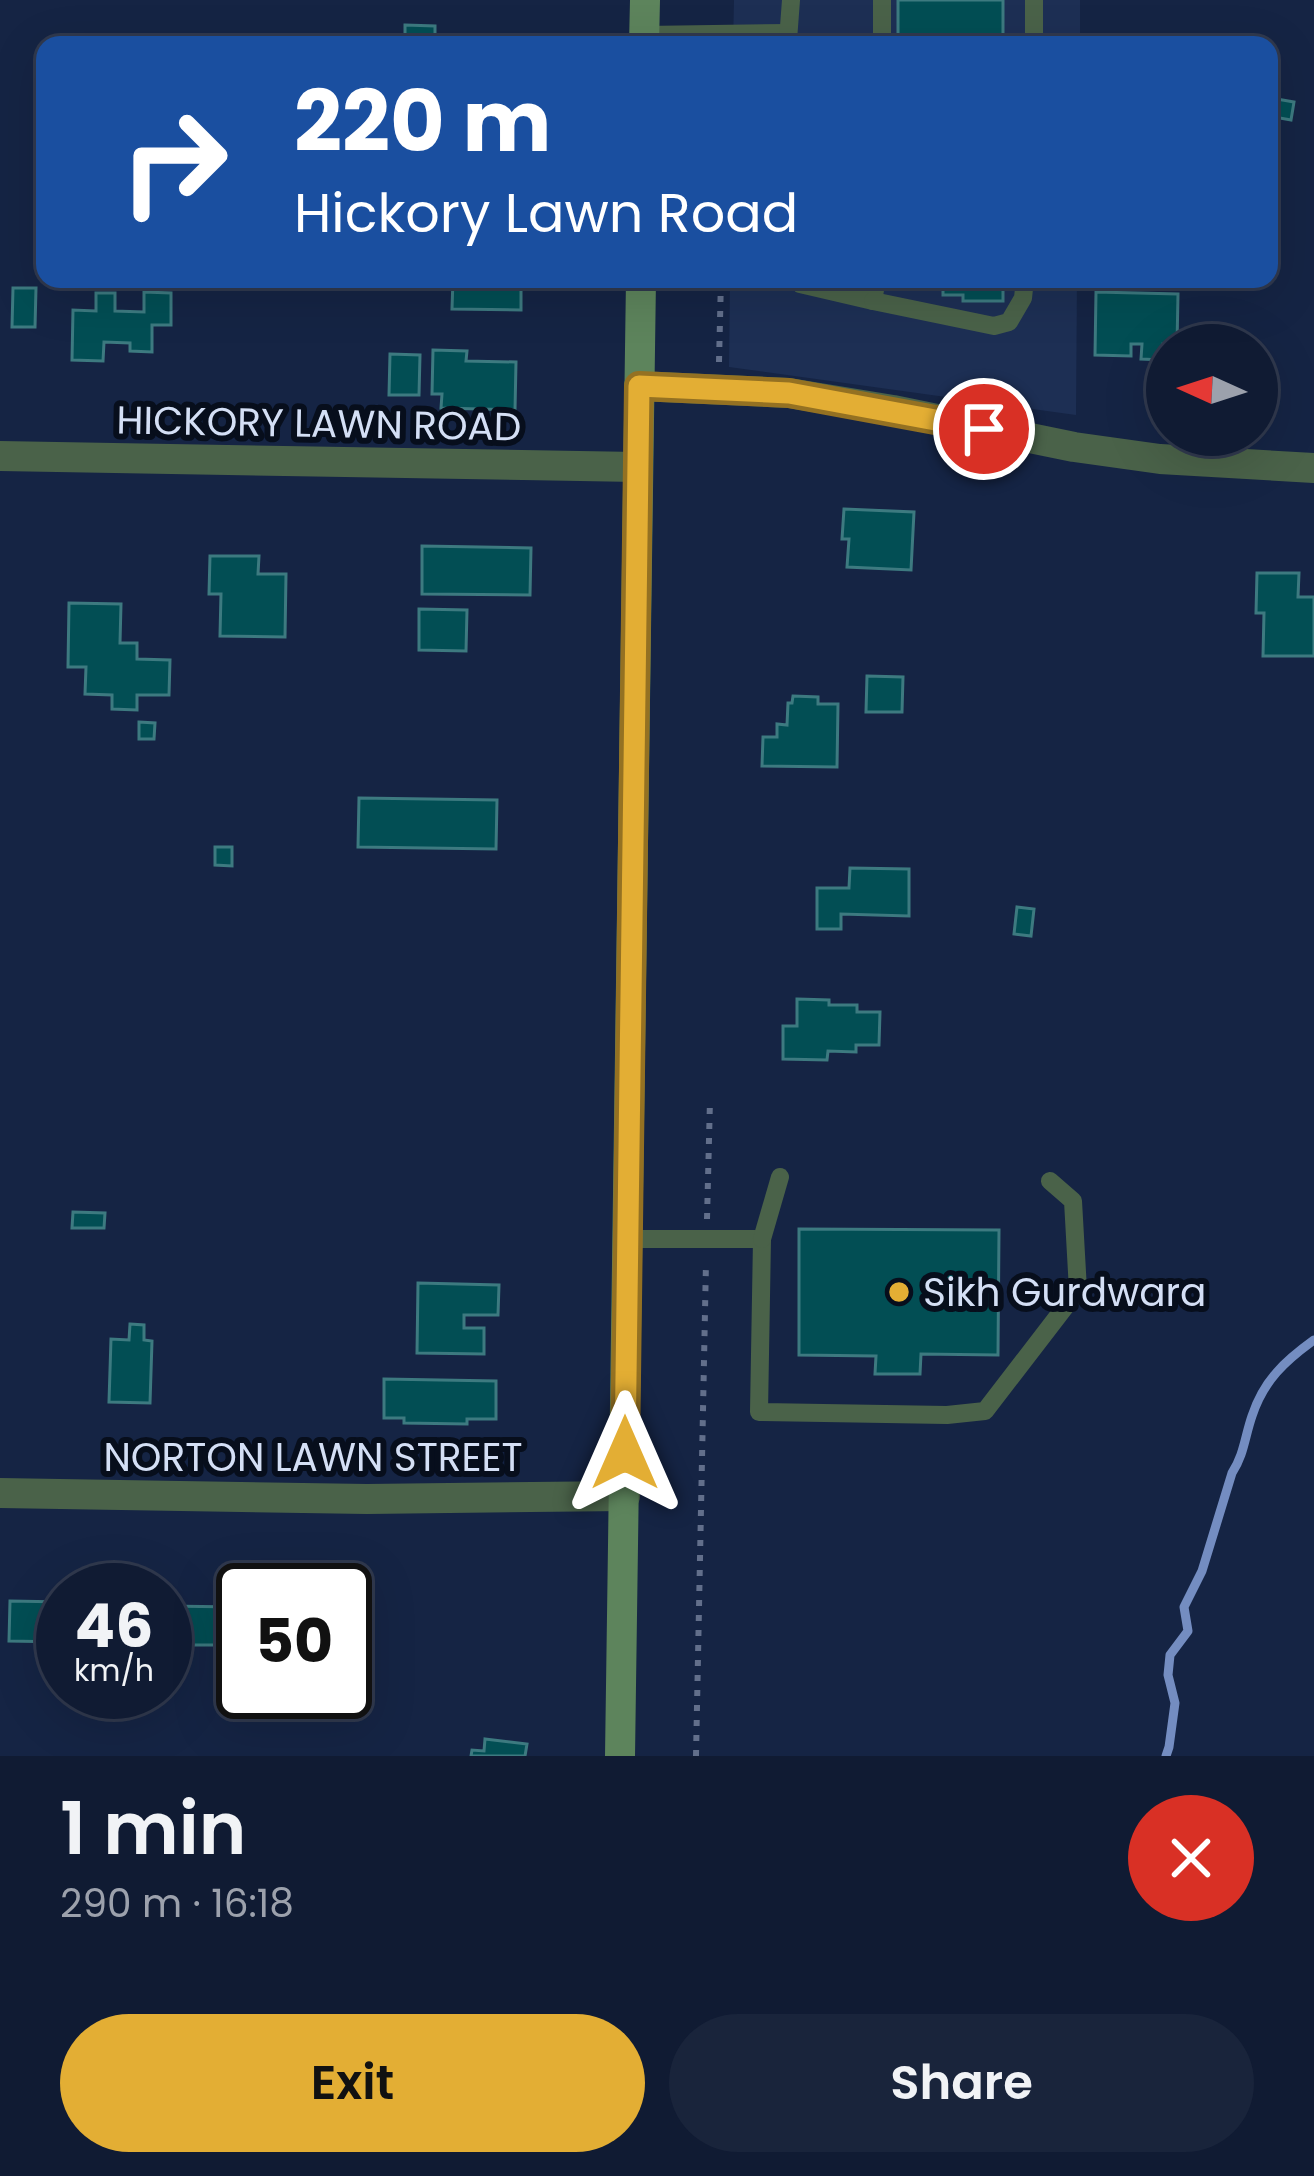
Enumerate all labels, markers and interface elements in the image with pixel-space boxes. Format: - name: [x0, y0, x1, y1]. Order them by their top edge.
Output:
- text: 220 m: [294, 63, 551, 180]
- icon: right: [96, 84, 252, 240]
- text: Hickory Lawn Road: [294, 175, 798, 251]
- north arrow: [1146, 324, 1278, 456]
- map controls: [1146, 324, 1278, 456]
- pin: [933, 378, 1035, 480]
- street label: HICKORY LAWN ROAD: [116, 392, 522, 455]
- icon: arrive: [951, 396, 1017, 462]
- place label: Sikh Gurdwara: [923, 1265, 1206, 1320]
- marker: Sikh Gurdwara: [886, 1279, 912, 1305]
- position arrow: [562, 1390, 688, 1516]
- street label: NORTON LAWN STREET: [103, 1430, 523, 1485]
- speed limit sign: 50: [216, 1563, 372, 1719]
- text: 46: [75, 1584, 153, 1668]
- text: km/h: [74, 1649, 154, 1692]
- text: 1 min: [60, 1778, 246, 1879]
- button: close: [1128, 1795, 1254, 1921]
- text: 290 m · 16:18: [60, 1876, 294, 1931]
- button: Exit: [60, 2014, 645, 2152]
- button: Share: [669, 2014, 1254, 2152]

